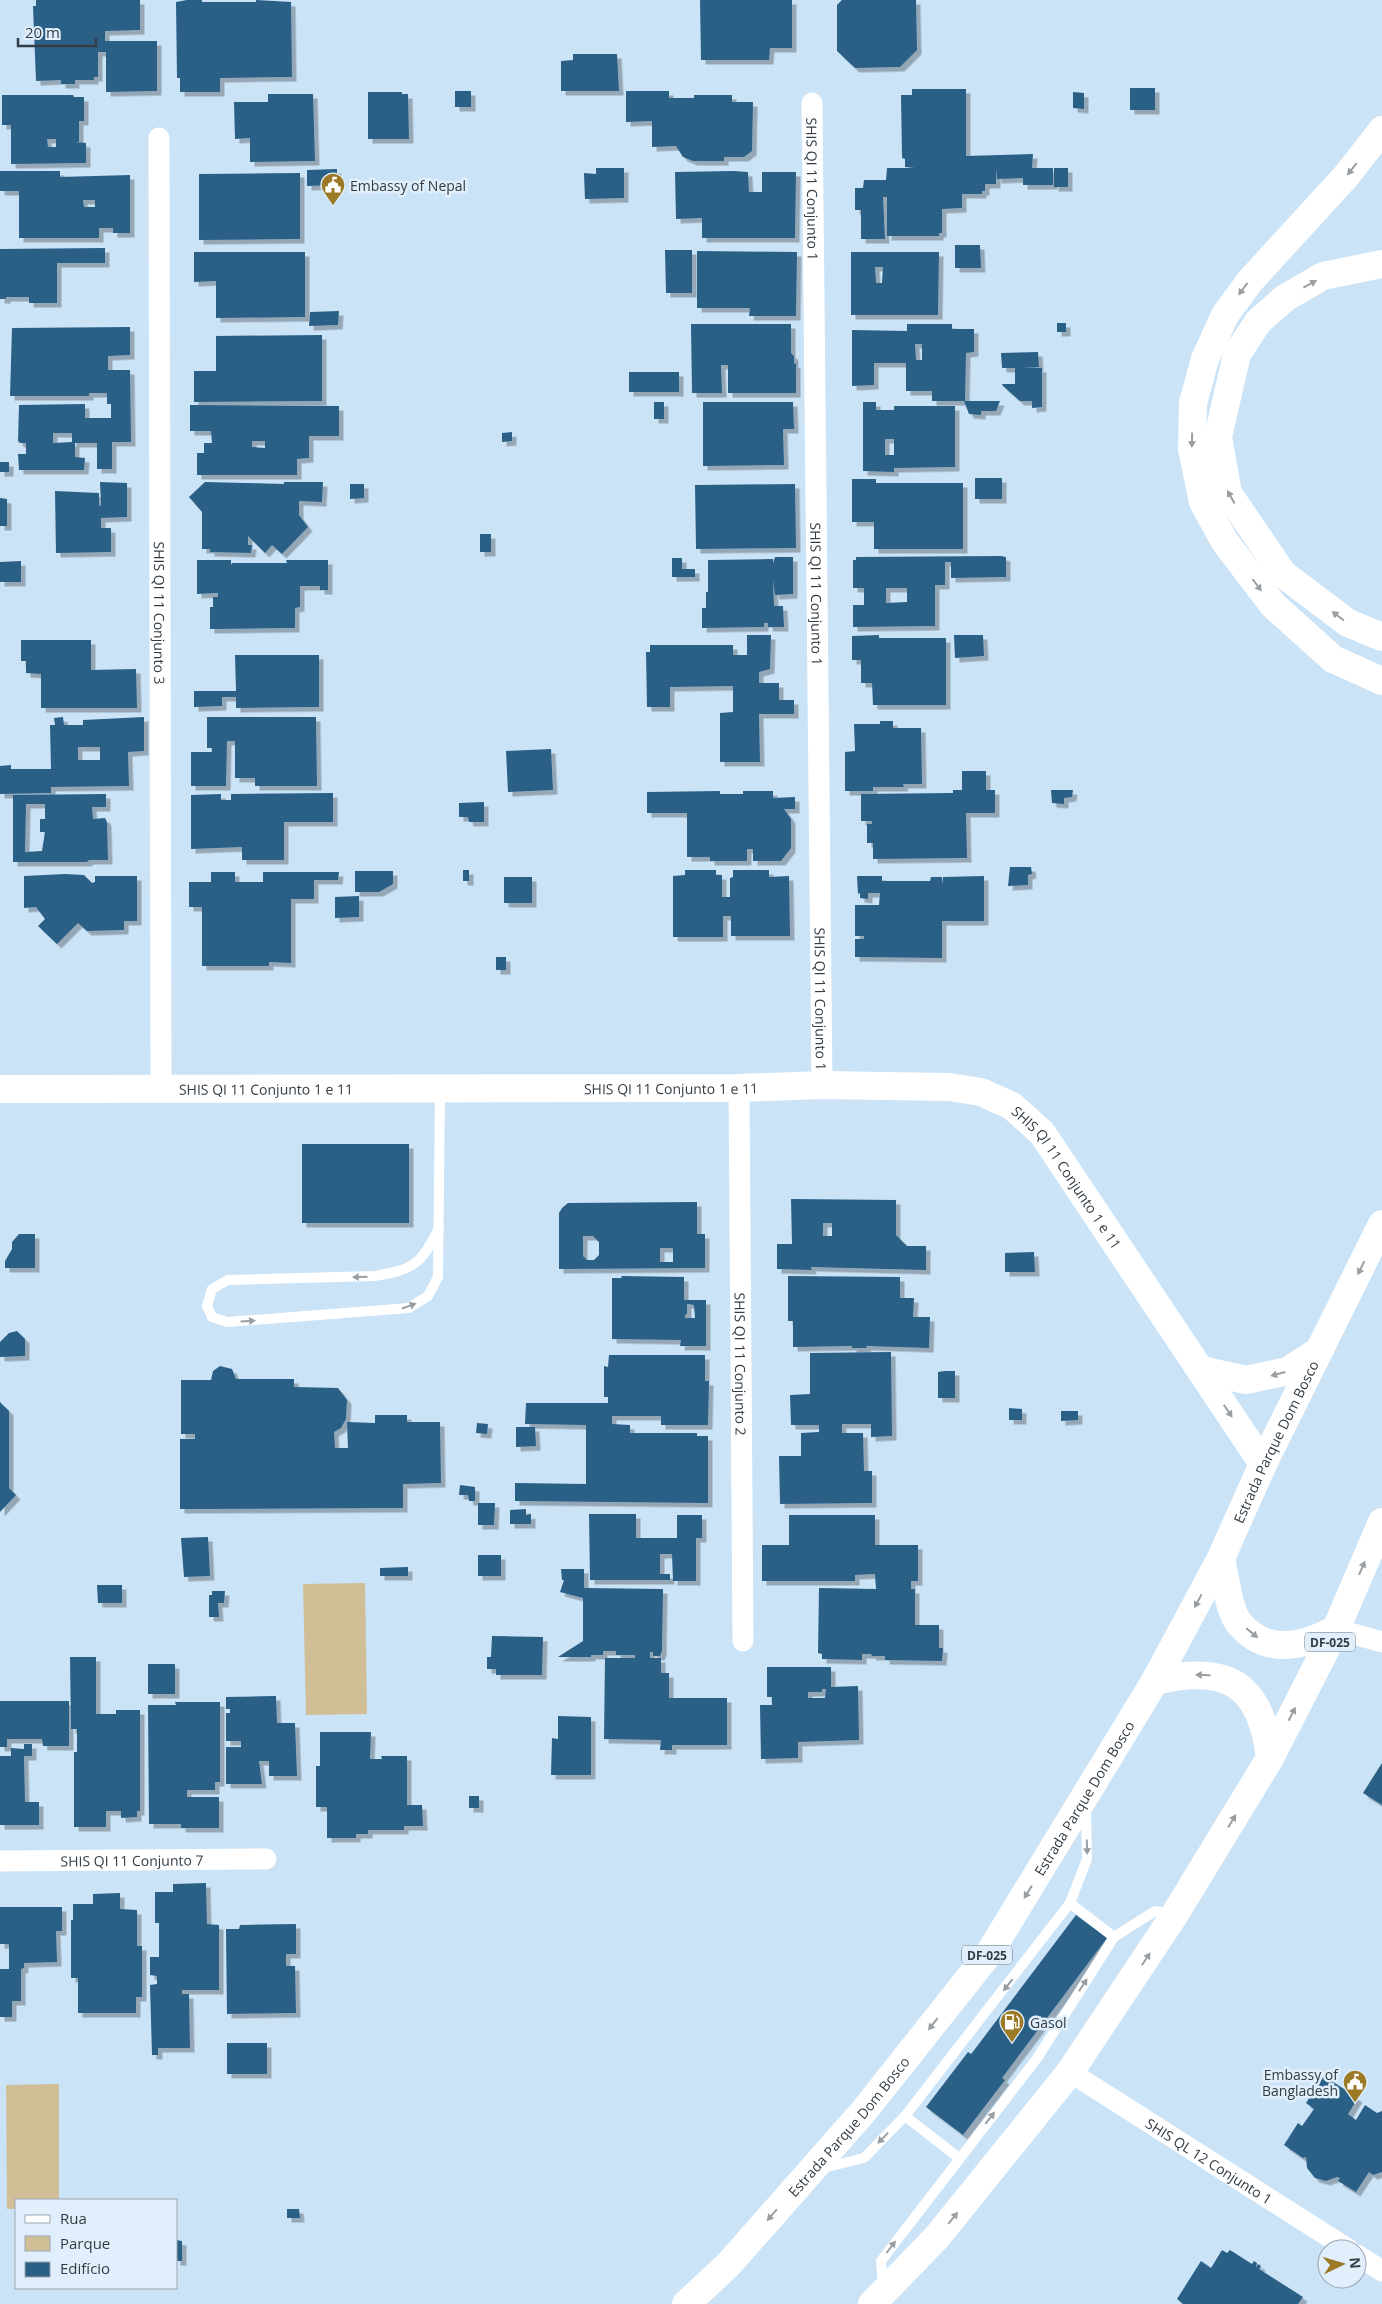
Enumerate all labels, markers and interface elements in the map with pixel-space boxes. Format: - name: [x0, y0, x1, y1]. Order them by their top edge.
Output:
- scale bar: [18, 15, 95, 47]
- text: 20 m: [25, 22, 60, 42]
- street label: SHIS QI 11 Conjunto 1: [803, 117, 823, 261]
- one-way arrow: [1347, 162, 1357, 176]
- public building icon: Embassy of Nepal: [320, 172, 346, 206]
- place label: Embassy of Nepal: [350, 176, 466, 195]
- one-way arrow: [1303, 279, 1316, 288]
- one-way arrow: [1239, 283, 1249, 296]
- one-way arrow: [1188, 432, 1196, 448]
- one-way arrow: [1227, 490, 1236, 503]
- street label: SHIS QI 11 Conjunto 1: [807, 522, 827, 666]
- street label: SHIS QI 11 Conjunto 3: [150, 541, 170, 685]
- one-way arrow: [1252, 578, 1263, 591]
- one-way arrow: [1332, 610, 1345, 621]
- street label: SHIS QI 11 Conjunto 1: [811, 927, 831, 1071]
- street label: SHIS QI 11 Conjunto 1 e 11: [584, 1078, 758, 1098]
- street label: SHIS QI 11 Conjunto 1 e 11: [179, 1079, 353, 1098]
- street label: SHIS QI 11 Conjunto 1 e 11: [1008, 1101, 1126, 1252]
- one-way arrow: [1357, 1261, 1365, 1275]
- one-way arrow: [351, 1273, 367, 1281]
- street label: SHIS QI 11 Conjunto 2: [731, 1292, 751, 1436]
- one-way arrow: [402, 1301, 417, 1309]
- one-way arrow: [240, 1316, 256, 1324]
- street label: Estrada Parque Dom Bosco: [1228, 1357, 1322, 1526]
- one-way arrow: [1270, 1370, 1285, 1378]
- one-way arrow: [1223, 1404, 1233, 1418]
- one-way arrow: [1359, 1561, 1367, 1575]
- one-way arrow: [1194, 1594, 1202, 1608]
- one-way arrow: [1245, 1627, 1257, 1639]
- road number: DF-025: [1305, 1632, 1355, 1651]
- one-way arrow: [1195, 1671, 1211, 1679]
- one-way arrow: [1288, 1707, 1296, 1721]
- street label: Estrada Parque Dom Bosco: [1029, 1717, 1138, 1879]
- one-way arrow: [1227, 1814, 1236, 1827]
- one-way arrow: [1083, 1839, 1091, 1855]
- street label: SHIS QI 11 Conjunto 7: [60, 1850, 204, 1870]
- one-way arrow: [1023, 1885, 1032, 1899]
- road number: DF-025: [962, 1946, 1012, 1964]
- one-way arrow: [1141, 1952, 1150, 1965]
- one-way arrow: [1002, 1978, 1013, 1991]
- one-way arrow: [1079, 1978, 1088, 1992]
- fuel station icon: Gasol: [999, 2009, 1025, 2043]
- place label: Gasol: [1030, 2013, 1067, 2032]
- one-way arrow: [927, 2017, 938, 2030]
- street label: Estrada Parque Dom Bosco: [783, 2052, 913, 2200]
- place label: Embassy of Bangladesh: [1262, 2065, 1339, 2100]
- public building icon: Embassy of Bangladesh: [1342, 2069, 1368, 2103]
- one-way arrow: [985, 2112, 996, 2125]
- street label: SHIS QL 12 Conjunto 1: [1142, 2113, 1276, 2208]
- one-way arrow: [878, 2132, 890, 2144]
- legend: [15, 2199, 178, 2289]
- text: Rua: [60, 2208, 87, 2228]
- one-way arrow: [766, 2208, 778, 2220]
- one-way arrow: [948, 2211, 958, 2224]
- text: Parque: [60, 2233, 110, 2253]
- north arrow: [1317, 2239, 1367, 2289]
- one-way arrow: [886, 2241, 897, 2254]
- text: N: [1345, 2256, 1365, 2269]
- text: Edifício: [60, 2258, 110, 2278]

